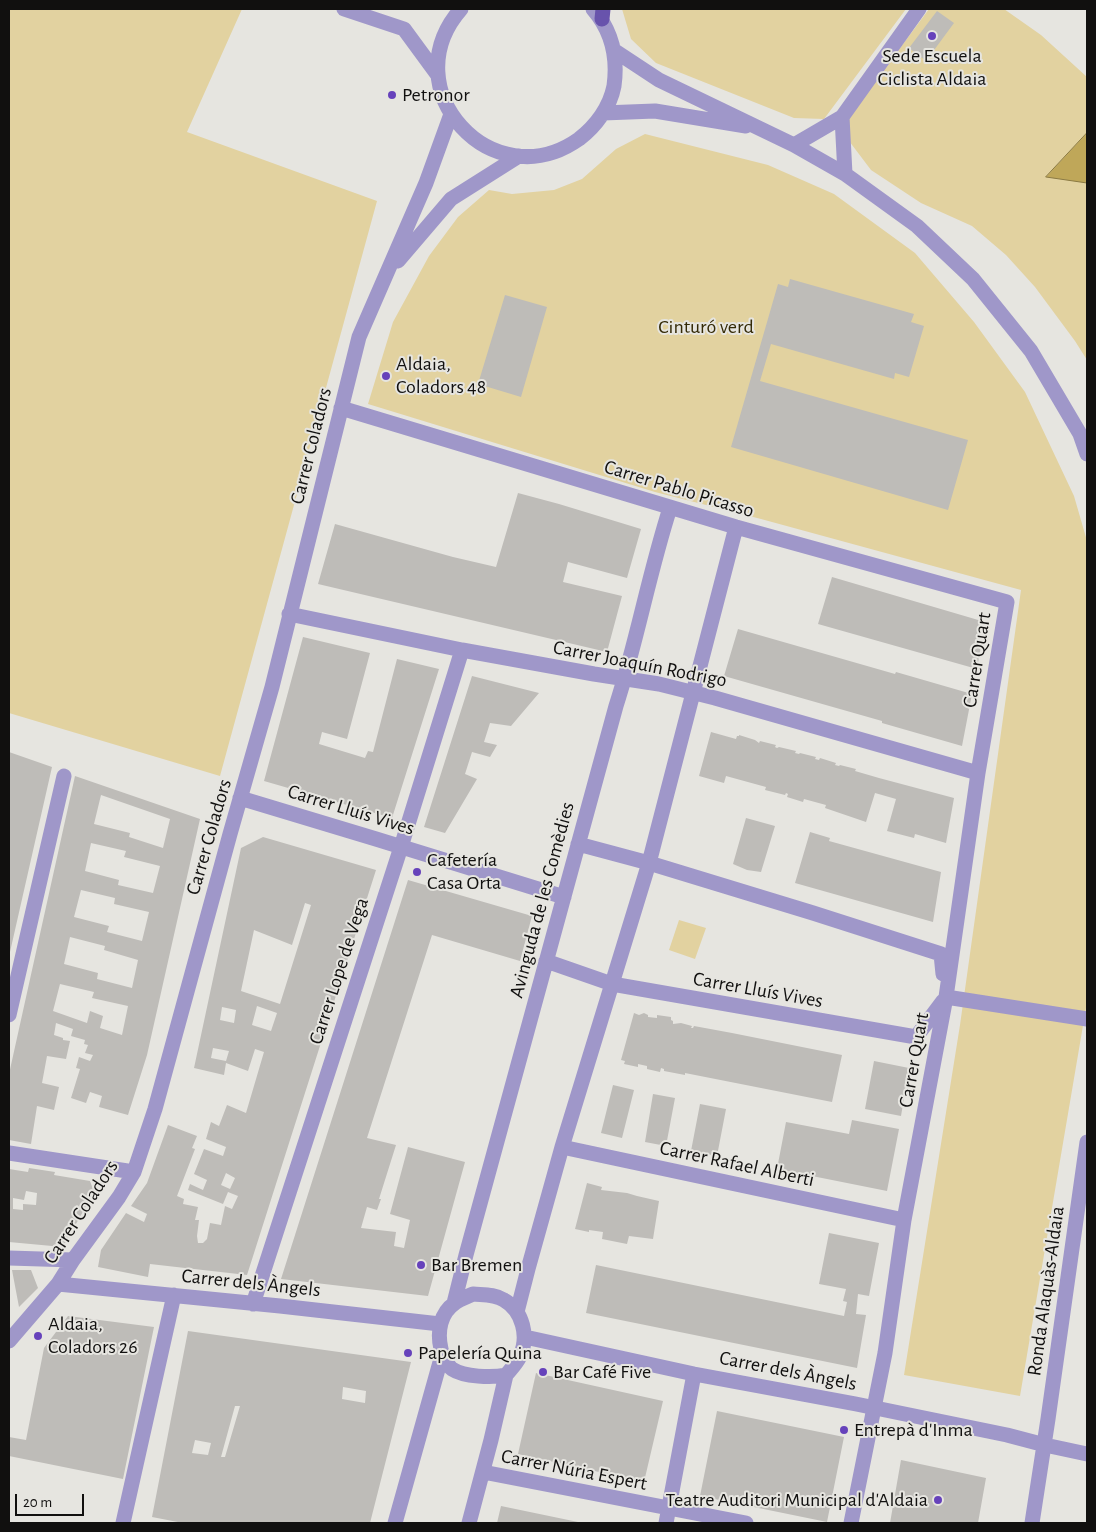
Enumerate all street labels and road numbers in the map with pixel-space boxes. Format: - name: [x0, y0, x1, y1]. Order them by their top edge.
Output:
- street label: Carrer Coladors: [285, 385, 337, 507]
- street label: Carrer Pablo Picasso: [601, 455, 757, 523]
- street label: Carrer Quart: [958, 611, 996, 709]
- street label: Carrer Joaquín Rodrigo: [551, 635, 729, 693]
- street label: Carrer Coladors: [181, 776, 237, 898]
- street label: Carrer Lluís Vives: [285, 779, 417, 841]
- street label: Avinguda de les Comèdies: [504, 799, 580, 1001]
- street label: Carrer Lope de Vega: [304, 895, 374, 1047]
- street label: Carrer Lluís Vives: [691, 967, 825, 1013]
- street label: Carrer Quart: [894, 1011, 934, 1109]
- street label: Carrer Rafael Alberti: [658, 1136, 816, 1192]
- street label: Carrer Coladors: [38, 1156, 124, 1268]
- street label: Ronda Alaquàs-Aldaia: [1022, 1205, 1070, 1377]
- street label: Carrer dels Àngels: [180, 1264, 322, 1302]
- street label: Carrer dels Àngels: [717, 1346, 859, 1396]
- street label: Carrer Núria Espert: [499, 1444, 649, 1496]

